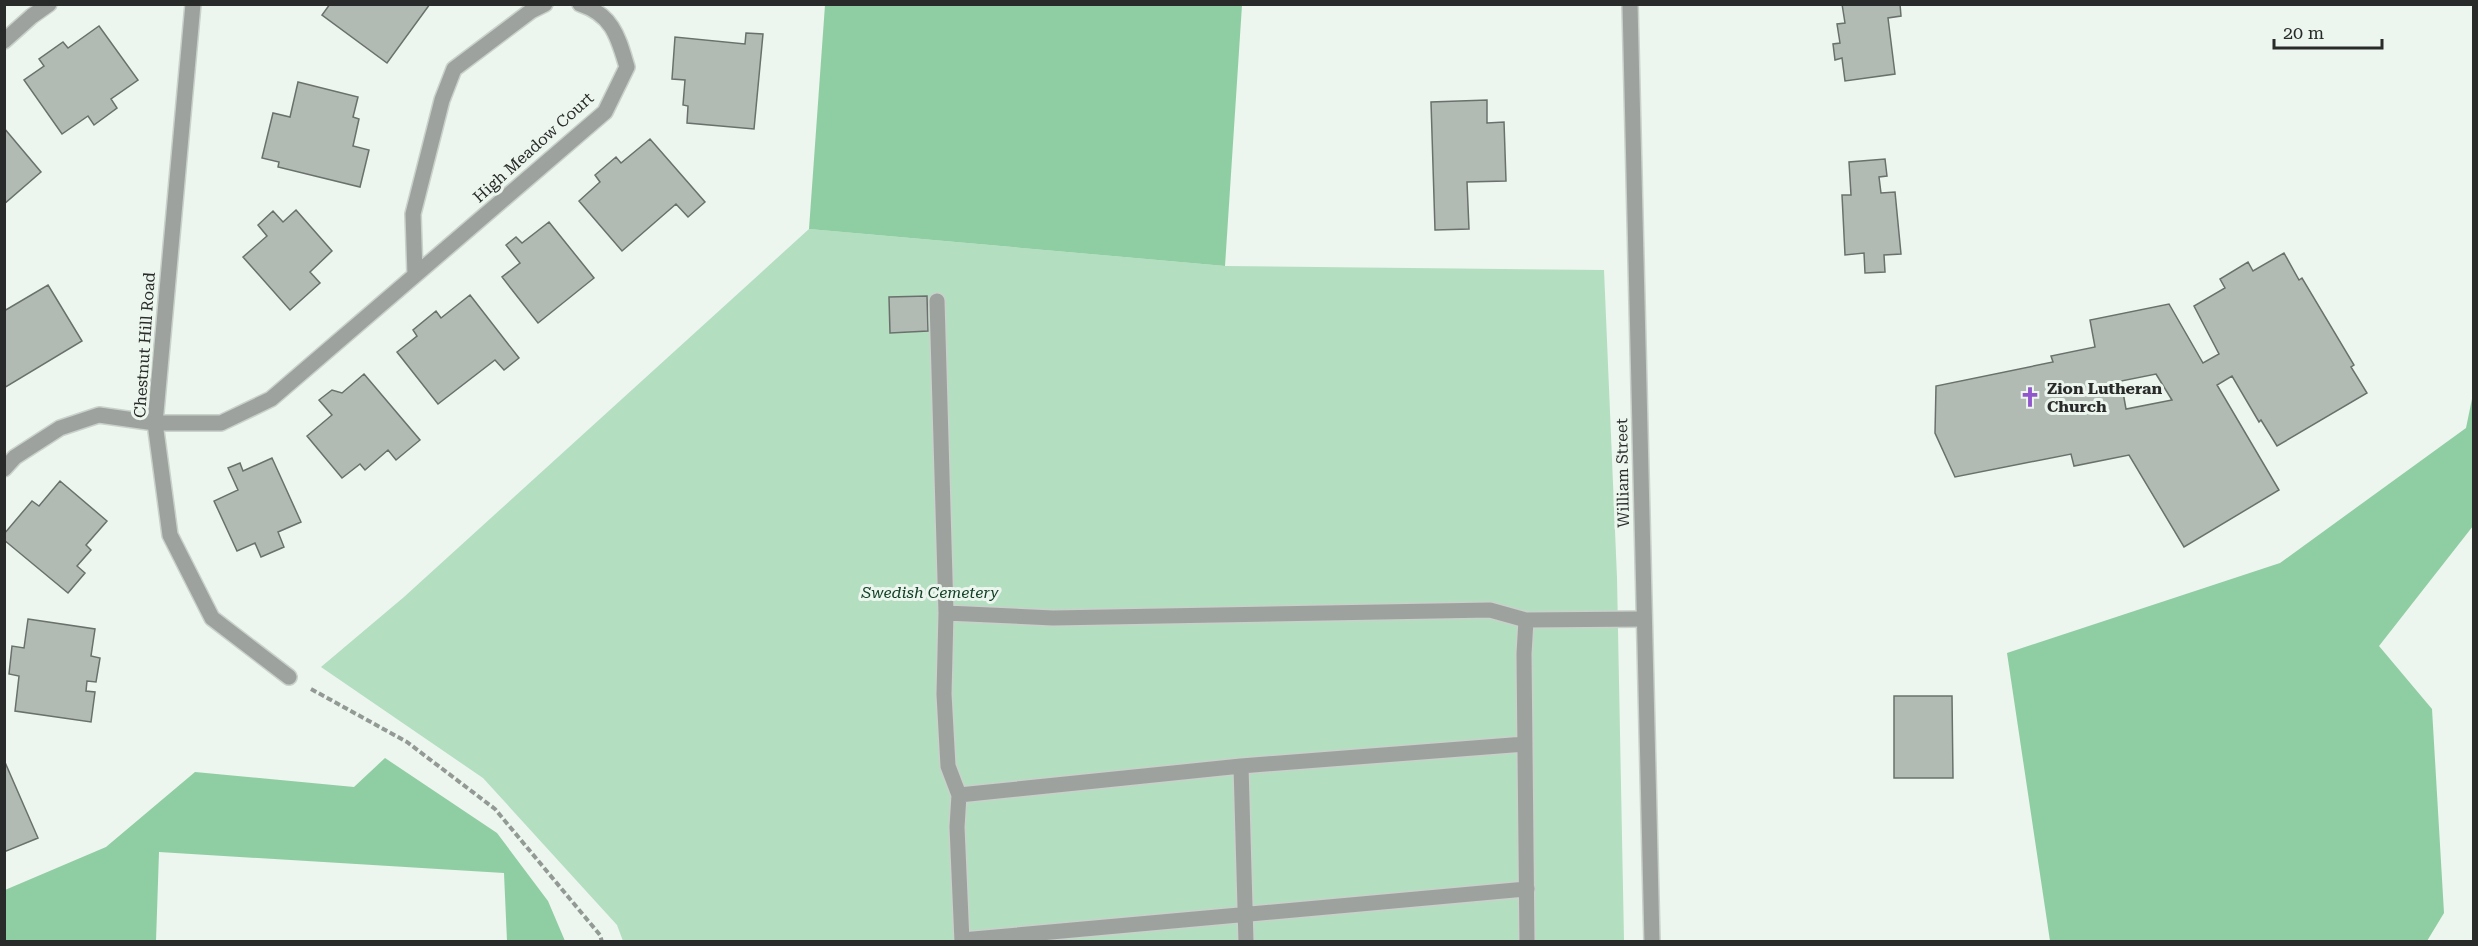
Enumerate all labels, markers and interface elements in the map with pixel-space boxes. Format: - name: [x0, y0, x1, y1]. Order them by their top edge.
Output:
- scale bar: [2274, 12, 2382, 50]
- text: 20 m: [2283, 22, 2324, 43]
- street label: High Meadow Court: [469, 88, 597, 206]
- street label: Chestnut Hill Road: [130, 272, 159, 419]
- place label: Zion Lutheran Church: [2047, 379, 2162, 416]
- church icon: Zion Lutheran Church: [2018, 385, 2042, 409]
- street label: William Street: [1612, 418, 1633, 528]
- park label: Swedish Cemetery: [861, 583, 999, 602]

